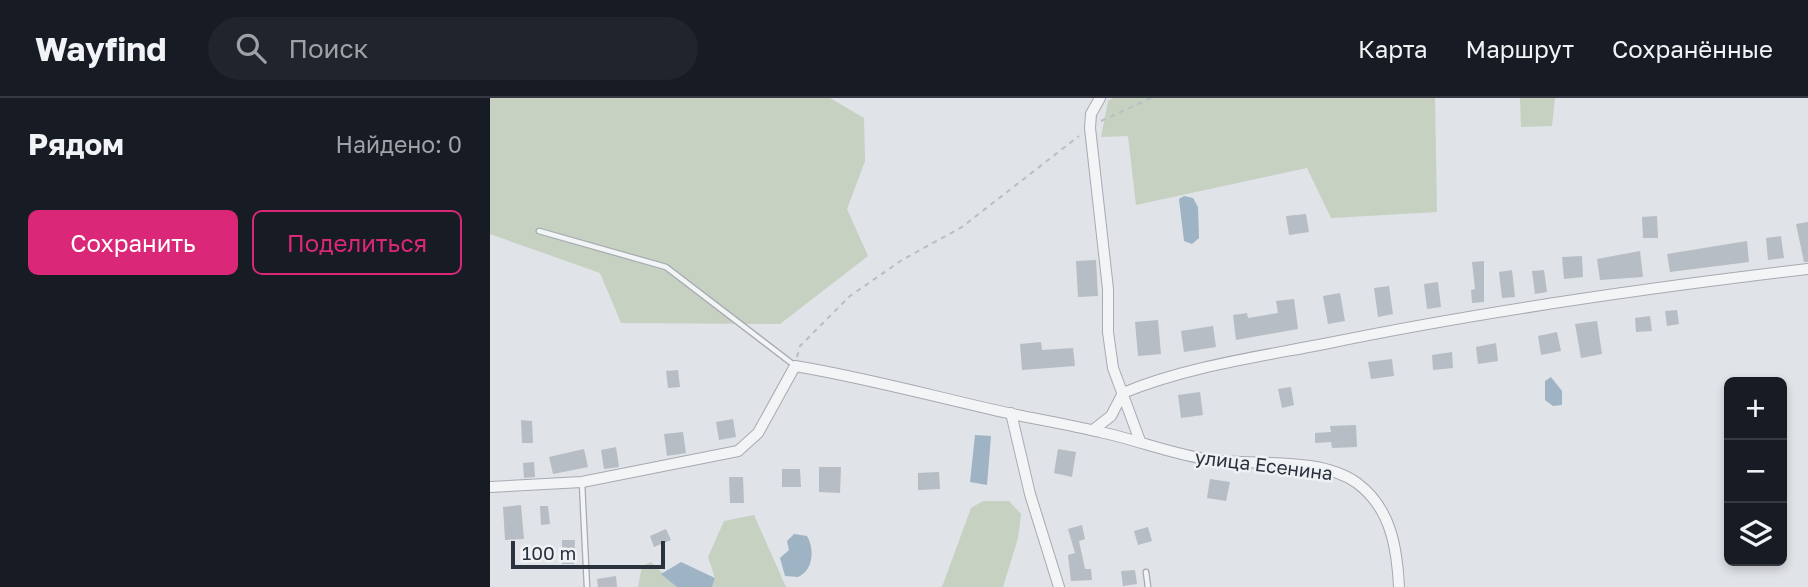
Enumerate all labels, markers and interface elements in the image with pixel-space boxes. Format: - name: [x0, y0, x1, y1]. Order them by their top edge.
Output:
- search box: [208, 17, 698, 80]
- text: Wayfind: [35, 29, 166, 68]
- icon: search: [232, 29, 270, 67]
- text: Поиск: [288, 33, 369, 64]
- text: Карта: [1358, 34, 1428, 63]
- text: Маршрут: [1466, 34, 1574, 63]
- text: Сохранённые: [1612, 34, 1773, 63]
- text: Рядом: [28, 126, 124, 162]
- text: Найдено: 0: [336, 130, 462, 158]
- button: Сохранить: [28, 210, 238, 275]
- button: Поделиться: [252, 210, 462, 275]
- map controls: [1724, 377, 1787, 566]
- button: +: [1724, 377, 1787, 440]
- button: −: [1724, 440, 1787, 503]
- street label: улица Есенина: [1194, 445, 1334, 484]
- button: layers: [1724, 503, 1787, 566]
- scale bar: [511, 538, 665, 570]
- text: 100 m: [522, 541, 576, 564]

